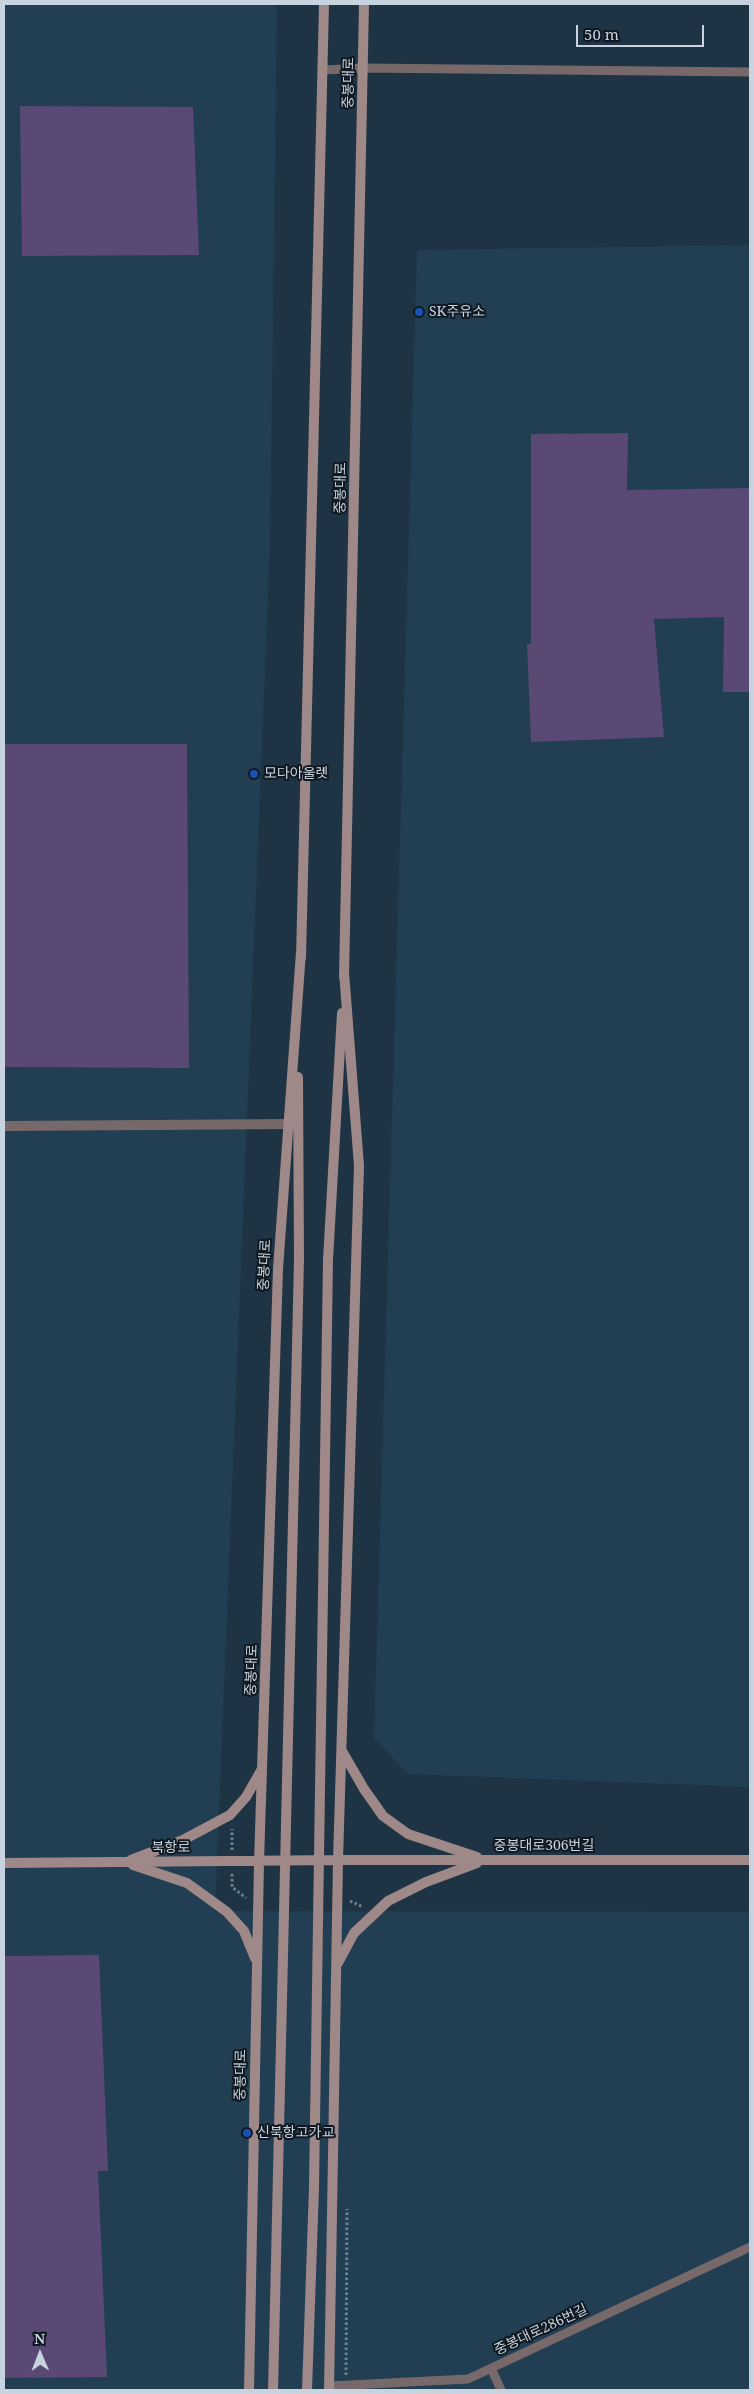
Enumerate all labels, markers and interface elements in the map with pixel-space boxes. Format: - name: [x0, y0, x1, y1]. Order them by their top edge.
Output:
- scale bar: [579, 15, 706, 47]
- text: 50 m: [584, 24, 619, 44]
- street label: 중봉대로: [340, 57, 358, 109]
- place label: SK주유소: [429, 304, 485, 320]
- marker: SK주유소: [413, 306, 425, 318]
- street label: 중봉대로: [332, 462, 350, 514]
- place label: 모다아울렛: [264, 766, 328, 782]
- marker: 모다아울렛: [248, 768, 260, 780]
- street label: 중봉대로: [255, 1239, 275, 1291]
- street label: 중봉대로: [243, 1644, 261, 1696]
- street label: 중봉대로306번길: [494, 1838, 594, 1854]
- street label: 북항로: [152, 1840, 190, 1856]
- street label: 중봉대로: [232, 2049, 250, 2101]
- place label: 신북항고가교: [257, 2125, 334, 2141]
- marker: 신북항고가교: [241, 2127, 253, 2139]
- street label: 중봉대로286번길: [492, 2301, 590, 2359]
- north arrow: [15, 2329, 65, 2379]
- text: N: [34, 2329, 45, 2348]

